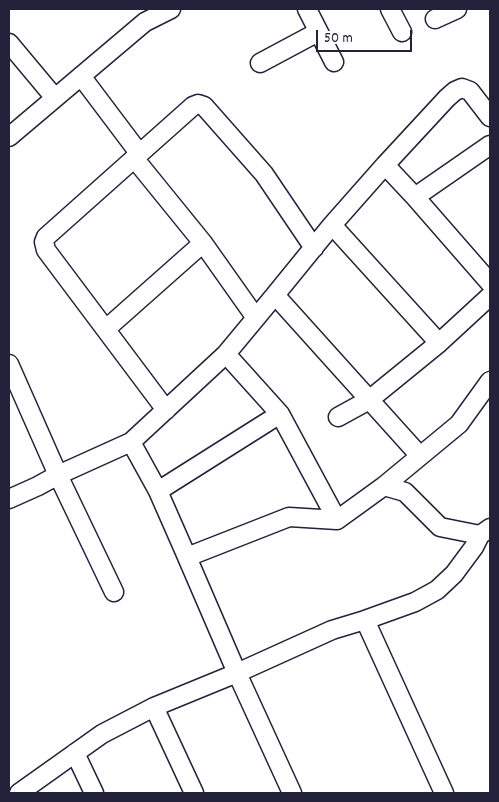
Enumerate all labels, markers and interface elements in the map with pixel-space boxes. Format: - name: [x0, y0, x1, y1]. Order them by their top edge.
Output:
- scale bar: [319, 20, 415, 52]
- text: 50 m: [324, 28, 353, 50]

